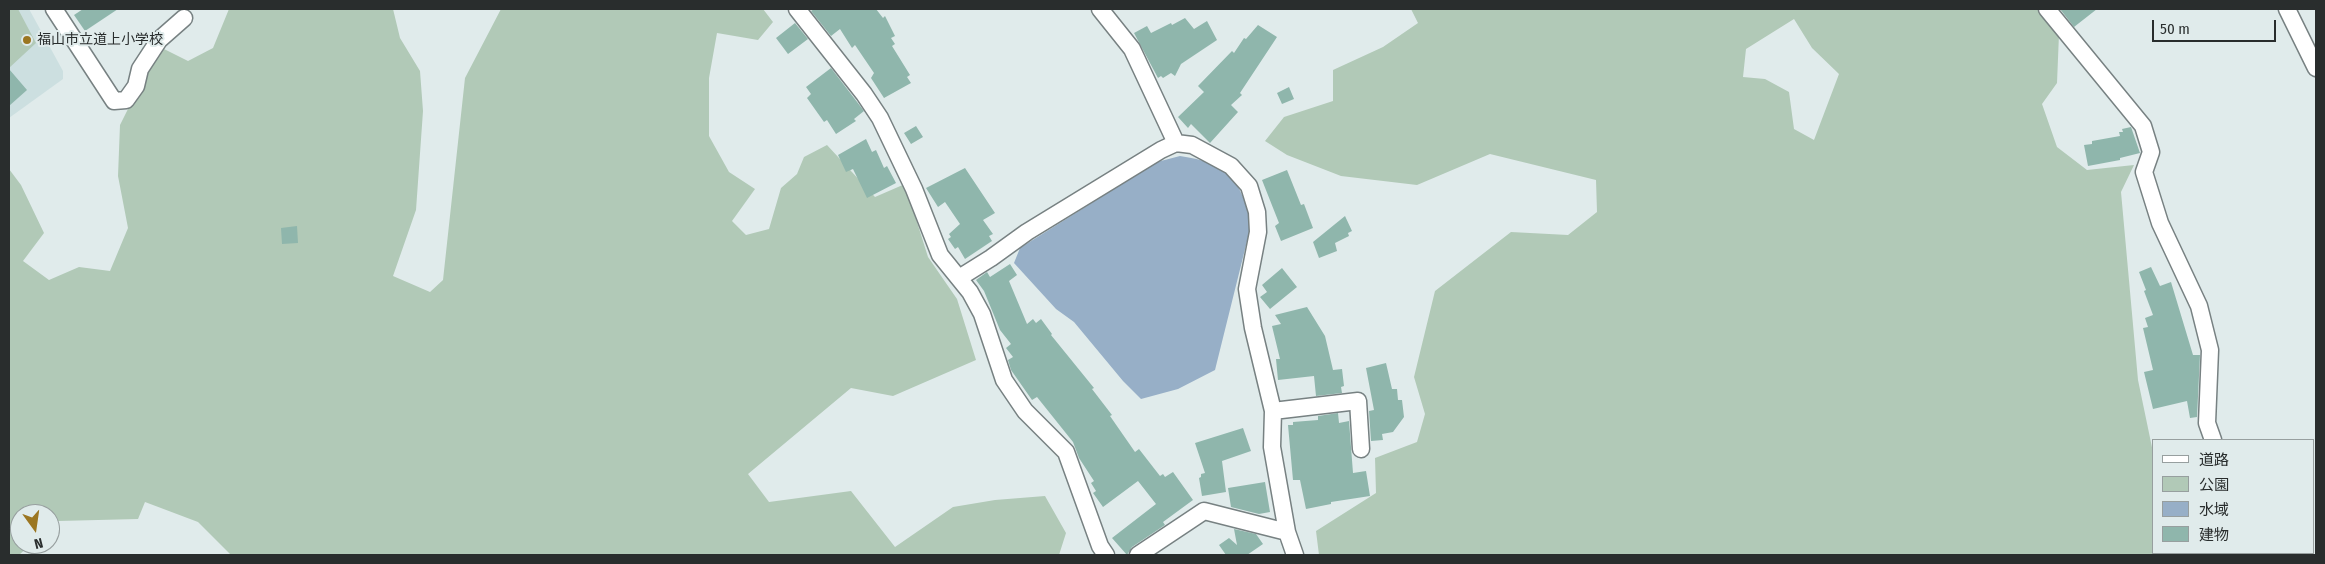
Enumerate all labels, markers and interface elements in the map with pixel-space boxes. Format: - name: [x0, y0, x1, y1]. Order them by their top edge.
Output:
- scale bar: [2155, 10, 2279, 42]
- text: 50 m: [2160, 20, 2190, 38]
- place label: 福山市立道上小学校: [37, 32, 163, 48]
- marker: 福山市立道上小学校: [21, 34, 33, 46]
- legend: [2152, 439, 2315, 554]
- text: 道路: [2199, 451, 2229, 469]
- text: 公園: [2199, 476, 2229, 494]
- text: 水域: [2199, 501, 2229, 519]
- north arrow: [10, 504, 60, 554]
- text: 建物: [2199, 526, 2229, 544]
- text: N: [32, 534, 45, 552]

